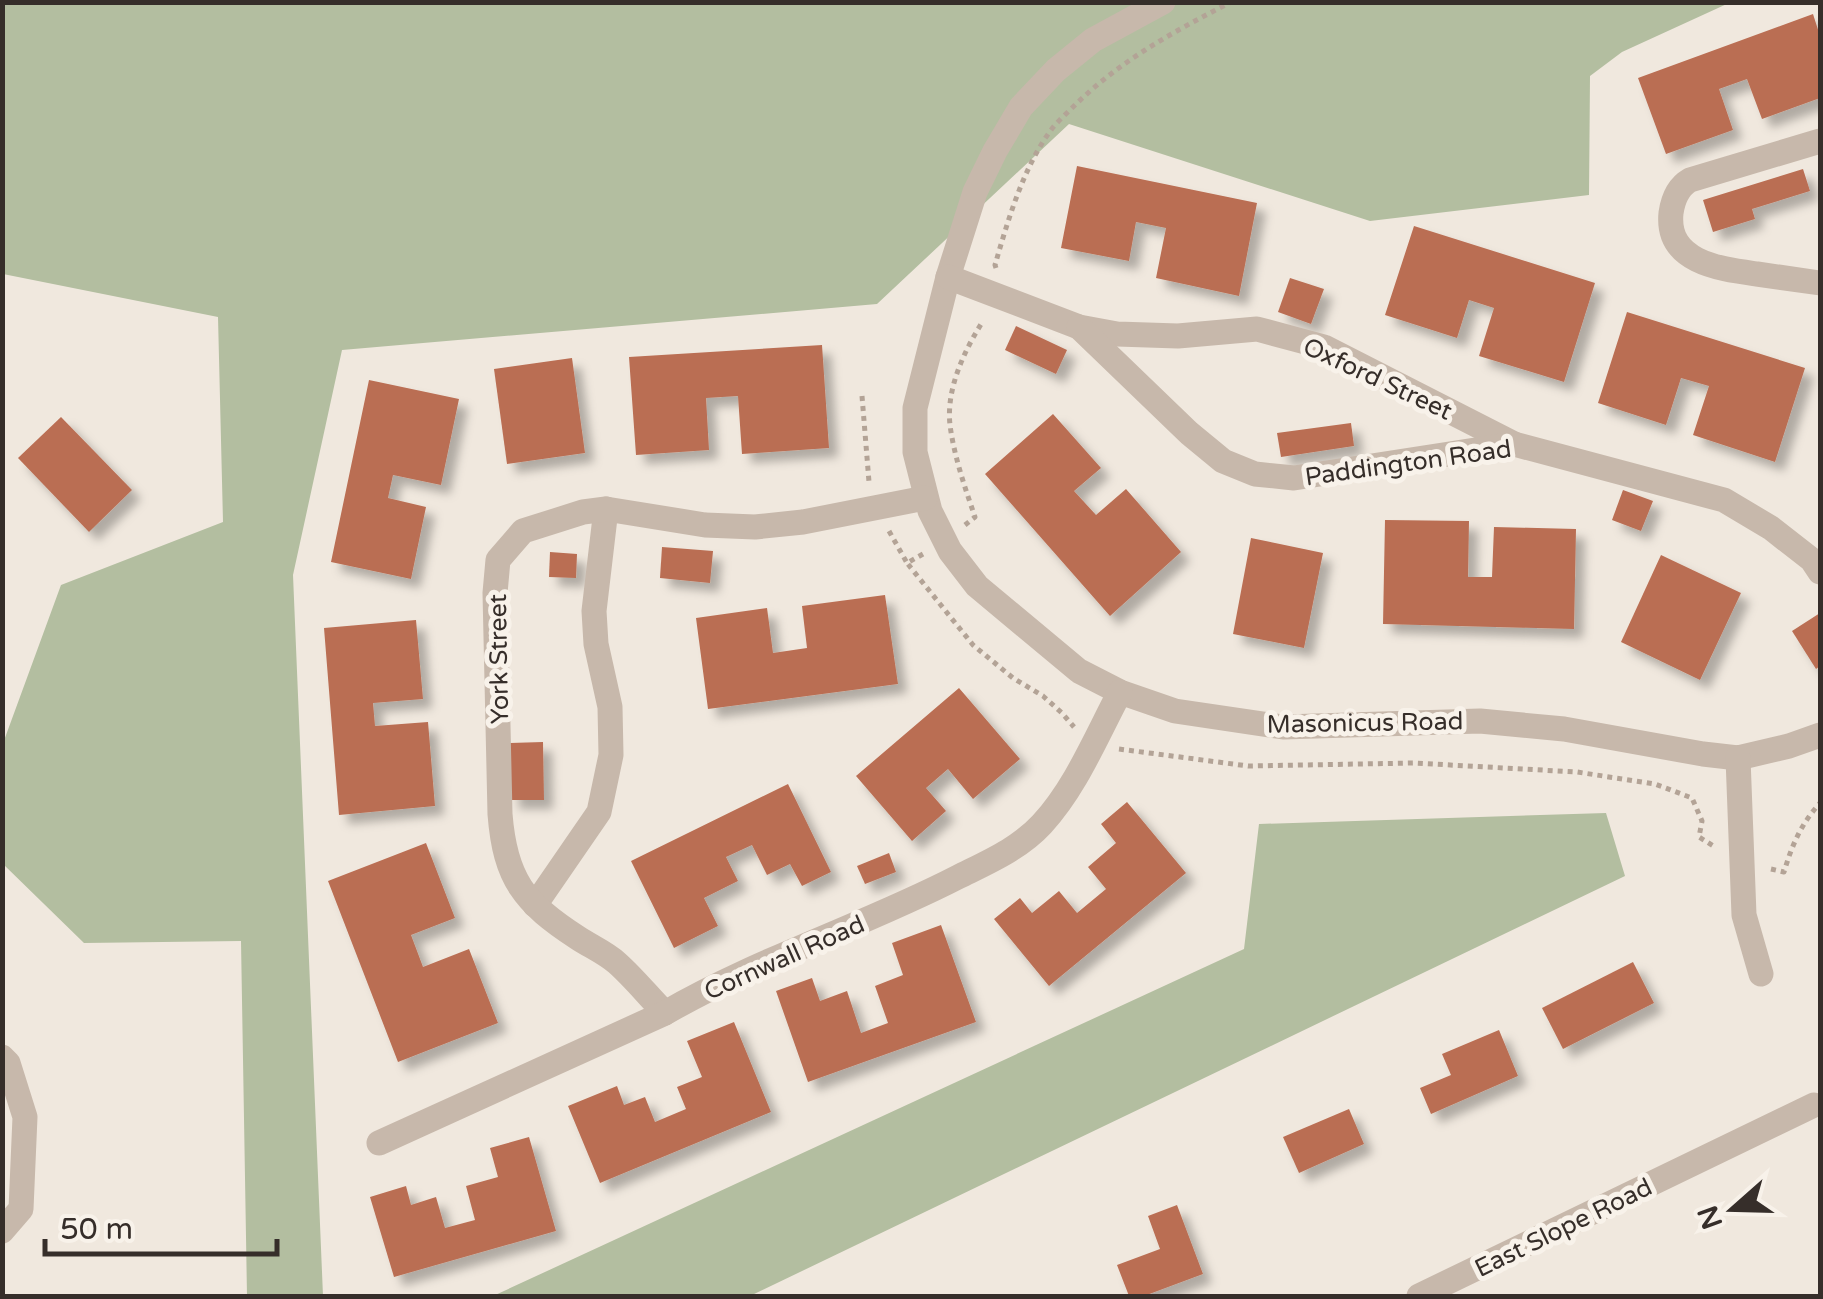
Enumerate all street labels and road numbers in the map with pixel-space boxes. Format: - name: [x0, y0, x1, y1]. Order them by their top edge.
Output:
- street label: Oxford Street: [1298, 331, 1457, 427]
- street label: Paddington Road: [1303, 434, 1513, 492]
- street label: York Street: [483, 593, 515, 724]
- street label: Masonicus Road: [1266, 706, 1464, 740]
- street label: Cornwall Road: [700, 909, 869, 1007]
- street label: East Slope Road: [1470, 1172, 1657, 1284]

